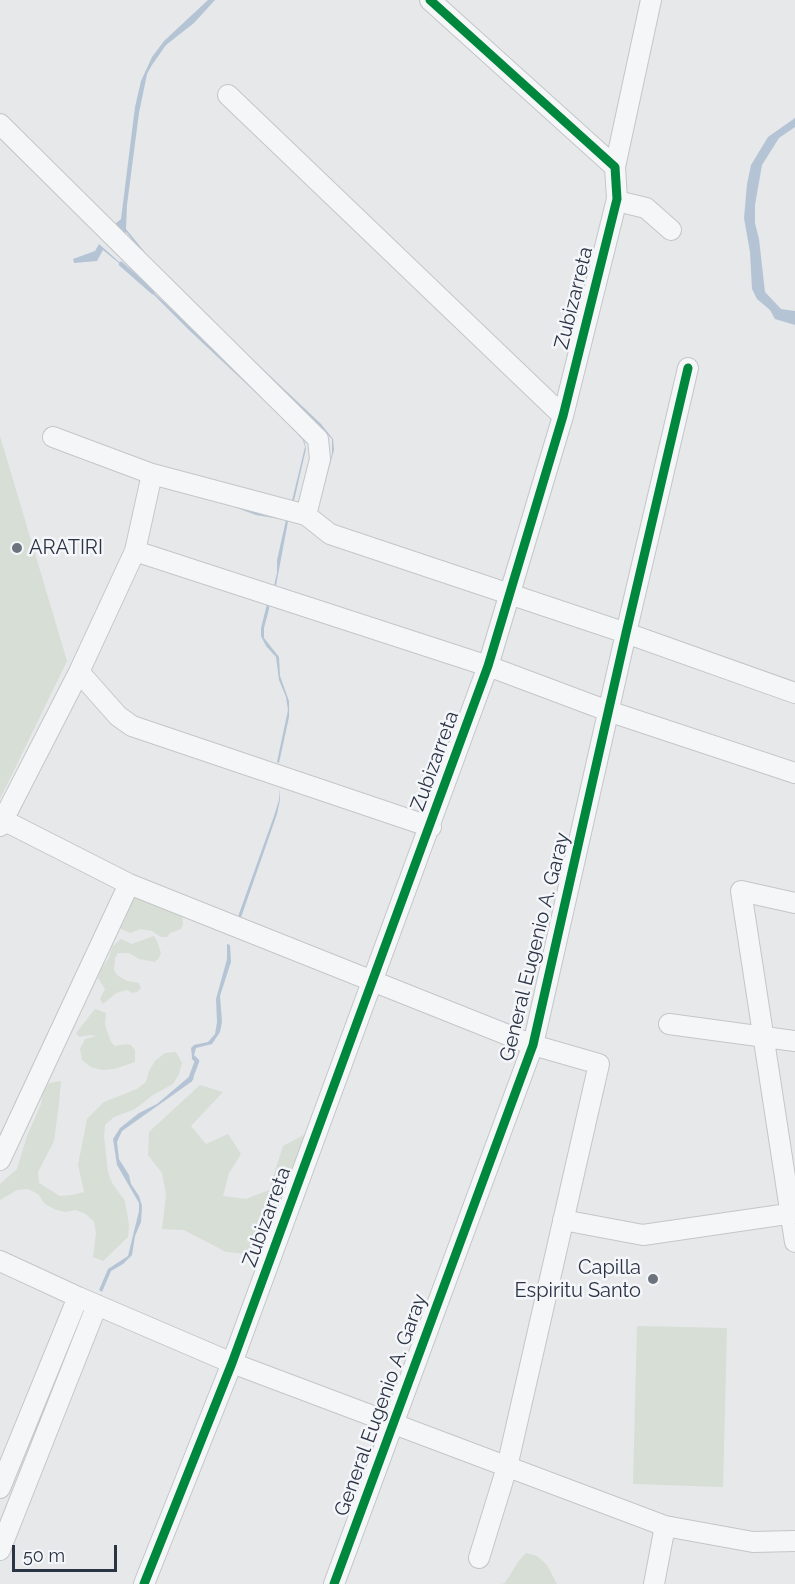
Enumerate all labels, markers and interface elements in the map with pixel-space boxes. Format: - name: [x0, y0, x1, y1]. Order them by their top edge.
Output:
- street label: Zubizarreta: [550, 244, 598, 352]
- place label: ARATIRI: [29, 536, 103, 560]
- marker: ARATIRI: [10, 541, 24, 555]
- street label: Zubizarreta: [406, 708, 464, 814]
- street label: General Eugenio A. Garay: [495, 830, 575, 1064]
- street label: Zubizarreta: [238, 1164, 296, 1270]
- place label: Capilla Espiritu Santo: [514, 1256, 641, 1303]
- marker: Capilla Espiritu Santo: [646, 1272, 660, 1286]
- street label: General Eugenio A. Garay: [330, 1291, 432, 1519]
- scale bar: [15, 1533, 120, 1571]
- text: 50 m: [23, 1545, 65, 1566]

